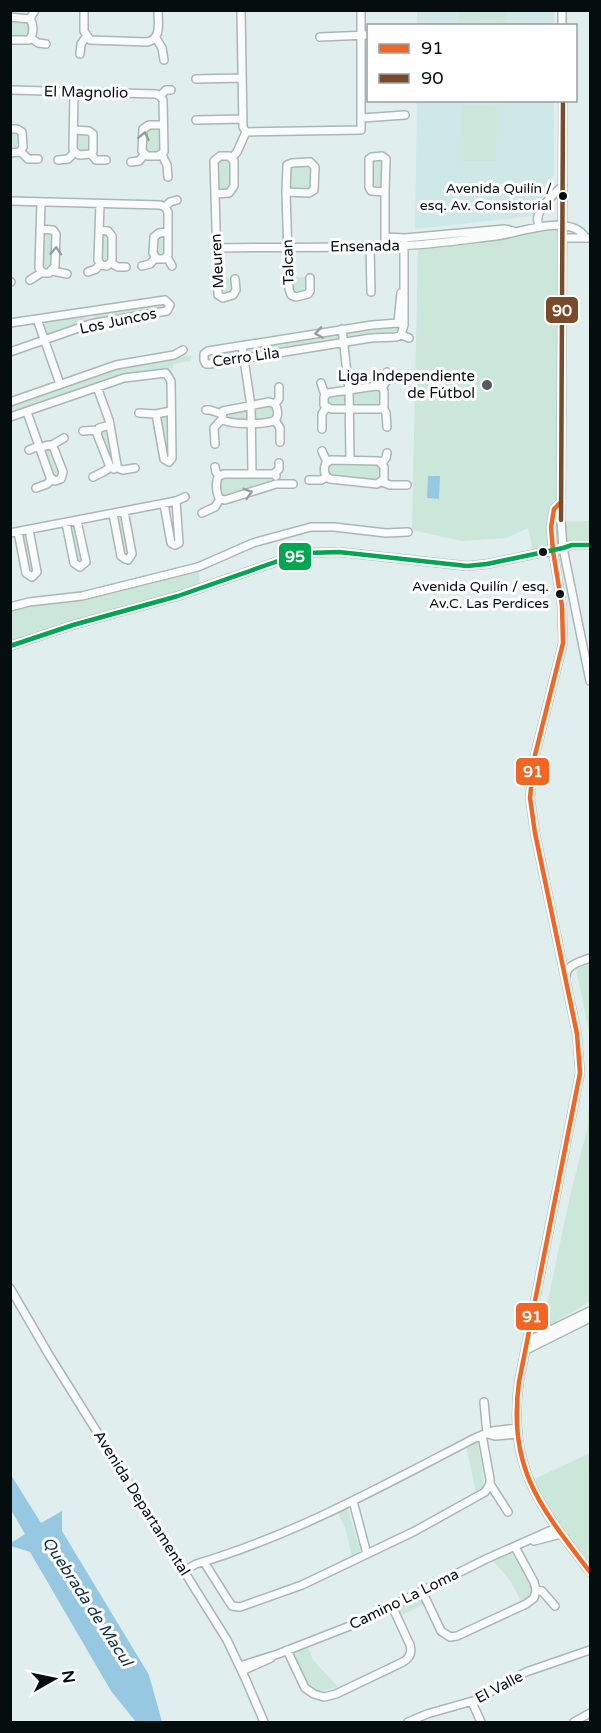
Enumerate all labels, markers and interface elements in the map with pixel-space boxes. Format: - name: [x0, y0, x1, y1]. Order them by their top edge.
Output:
- legend: [367, 24, 577, 102]
- text: 91: [421, 37, 444, 59]
- text: 90: [421, 67, 444, 89]
- street label: El Magnolio: [44, 82, 128, 102]
- one-way arrow: [137, 131, 150, 141]
- place label: Avenida Quilín / esq. Av. Consistorial: [420, 180, 552, 214]
- marker: Avenida Quilín / esq. Av. Consistorial: [557, 190, 569, 202]
- street label: Meuren: [207, 233, 227, 289]
- street label: Ensenada: [330, 236, 400, 256]
- street label: Talcan: [278, 239, 298, 285]
- one-way arrow: [49, 247, 62, 256]
- line badge: 90: [545, 296, 579, 324]
- text: 90: [552, 301, 572, 321]
- street label: Los Juncos: [78, 304, 158, 338]
- one-way arrow: [315, 326, 325, 339]
- street label: Cerro Lila: [211, 343, 281, 371]
- place label: Liga Independiente de Fútbol: [338, 367, 475, 402]
- marker: Liga Independiente de Fútbol: [480, 378, 494, 392]
- one-way arrow: [242, 488, 253, 500]
- line badge: 95: [278, 542, 312, 571]
- unlabelled marker: [537, 546, 549, 558]
- text: 95: [285, 547, 305, 567]
- place label: Avenida Quilín / esq. Av.C. Las Perdices: [412, 578, 549, 612]
- marker: Avenida Quilín / esq. Av.C. Las Perdices: [554, 588, 566, 600]
- line badge: 91: [515, 757, 550, 786]
- text: 91: [523, 762, 543, 782]
- line badge: 91: [515, 1302, 549, 1331]
- text: 91: [522, 1307, 542, 1327]
- street label: Avenida Departamental: [90, 1427, 194, 1579]
- water label: Quebrada de Macul: [38, 1533, 138, 1672]
- street label: Camino La Loma: [346, 1565, 462, 1633]
- north arrow: [24, 1649, 84, 1709]
- street label: El Valle: [472, 1667, 526, 1707]
- text: N: [57, 1669, 79, 1685]

